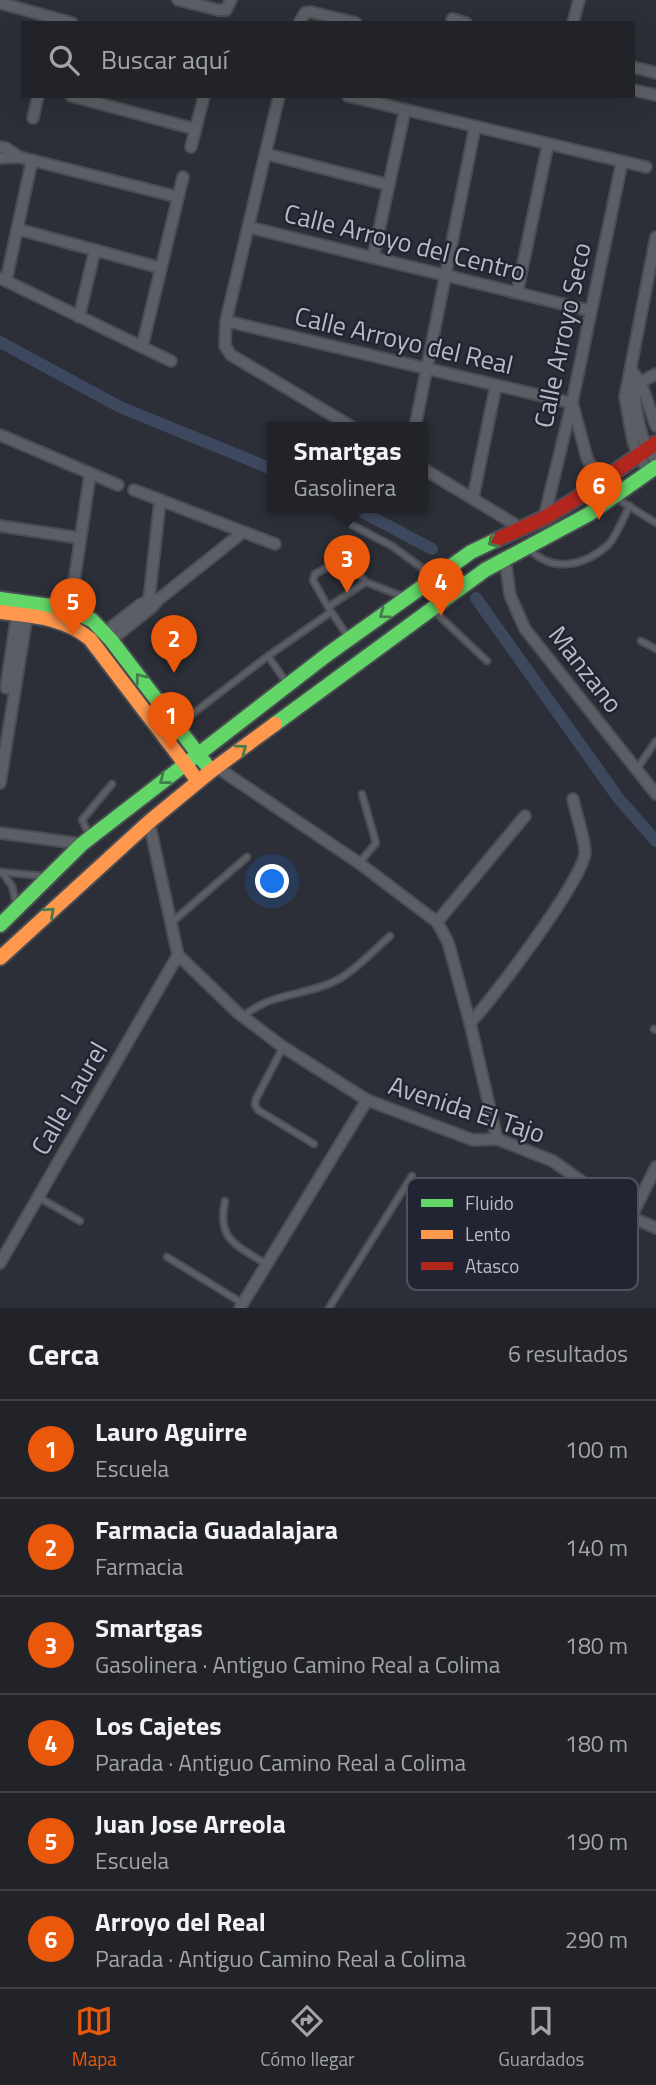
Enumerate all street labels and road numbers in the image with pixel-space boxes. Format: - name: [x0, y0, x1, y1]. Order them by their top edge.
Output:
- street label: Calle Arroyo del Centro: [280, 193, 530, 291]
- street label: Calle Arroyo Seco: [523, 239, 601, 431]
- street label: Calle Arroyo del Real: [291, 296, 517, 384]
- street label: Manzano: [539, 617, 633, 721]
- street label: Calle Laurel: [21, 1034, 117, 1162]
- street label: Avenida El Tajo: [384, 1065, 550, 1153]

